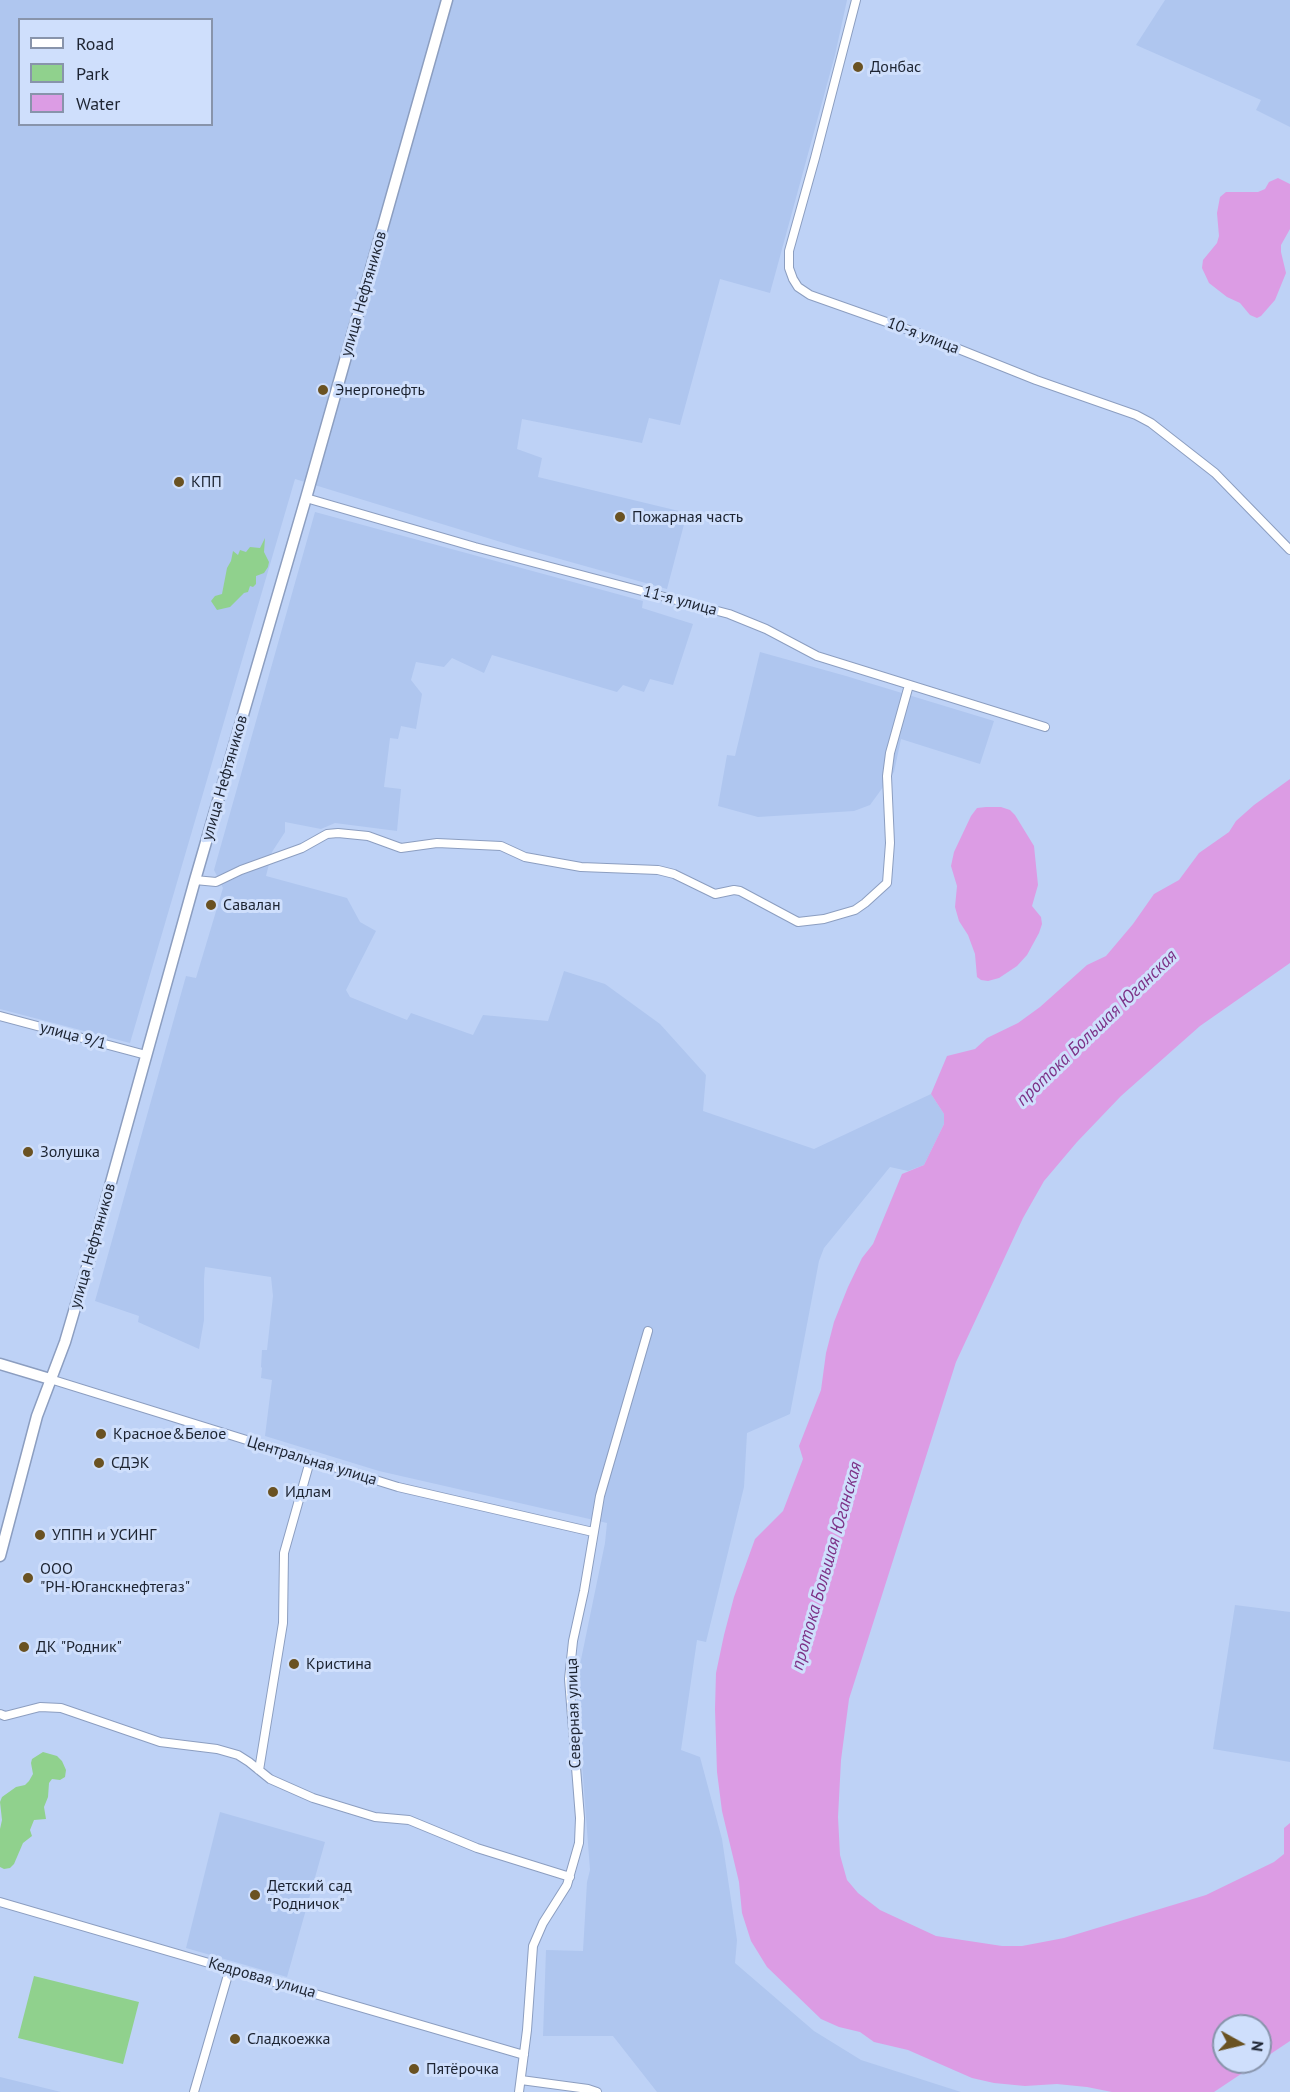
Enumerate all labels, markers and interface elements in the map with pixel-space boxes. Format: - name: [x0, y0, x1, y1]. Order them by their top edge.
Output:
- legend: [18, 18, 213, 126]
- text: Road: [76, 32, 114, 55]
- place label: Донбас: [870, 57, 921, 77]
- marker: Донбас: [851, 60, 865, 74]
- text: Park: [76, 62, 109, 85]
- text: Water: [76, 92, 120, 115]
- street label: улица Нефтяников: [337, 229, 391, 359]
- street label: 10-я улица: [884, 313, 962, 359]
- place label: Энергонефть: [335, 380, 425, 400]
- marker: Энергонефть: [316, 383, 330, 397]
- place label: КПП: [191, 472, 222, 492]
- marker: КПП: [172, 475, 186, 489]
- place label: Пожарная часть: [632, 507, 743, 527]
- marker: Пожарная часть: [613, 510, 627, 524]
- street label: 11-я улица: [641, 582, 719, 620]
- street label: улица Нефтяников: [198, 713, 252, 843]
- place label: Савалан: [223, 895, 281, 915]
- marker: Савалан: [204, 898, 218, 912]
- water label: протока Большая Юганская: [1012, 945, 1182, 1111]
- street label: улица 9/1: [38, 1018, 108, 1054]
- place label: Золушка: [40, 1142, 100, 1162]
- marker: Золушка: [21, 1145, 35, 1159]
- street label: улица Нефтяников: [66, 1181, 120, 1311]
- place label: Красное&Белое: [113, 1424, 226, 1444]
- marker: Красное&Белое: [94, 1427, 108, 1441]
- street label: Центральная улица: [245, 1432, 379, 1490]
- place label: СДЭК: [111, 1453, 149, 1473]
- marker: СДЭК: [92, 1456, 106, 1470]
- water label: протока Большая Юганская: [787, 1459, 867, 1673]
- place label: Идлам: [285, 1482, 331, 1502]
- marker: Идлам: [266, 1485, 280, 1499]
- place label: УППН и УСИНГ: [52, 1525, 156, 1545]
- marker: УППН и УСИНГ: [33, 1528, 47, 1542]
- place label: ООО "РН-Юганскнефтегаз": [40, 1559, 190, 1597]
- marker: ООО "РН-Юганскнефтегаз": [21, 1571, 35, 1585]
- place label: ДК "Родник": [36, 1637, 122, 1657]
- marker: ДК "Родник": [17, 1640, 31, 1654]
- place label: Кристина: [306, 1654, 372, 1674]
- marker: Кристина: [287, 1657, 301, 1671]
- street label: Северная улица: [562, 1657, 586, 1769]
- place label: Детский сад "Родничок": [267, 1876, 352, 1914]
- marker: Детский сад "Родничок": [248, 1888, 262, 1902]
- street label: Кедровая улица: [206, 1953, 318, 2003]
- north arrow: [1212, 2014, 1272, 2074]
- place label: Сладкоежка: [247, 2029, 331, 2049]
- marker: Сладкоежка: [228, 2032, 242, 2046]
- text: N: [1247, 2040, 1268, 2053]
- place label: Пятёрочка: [426, 2059, 499, 2079]
- marker: Пятёрочка: [407, 2062, 421, 2076]

